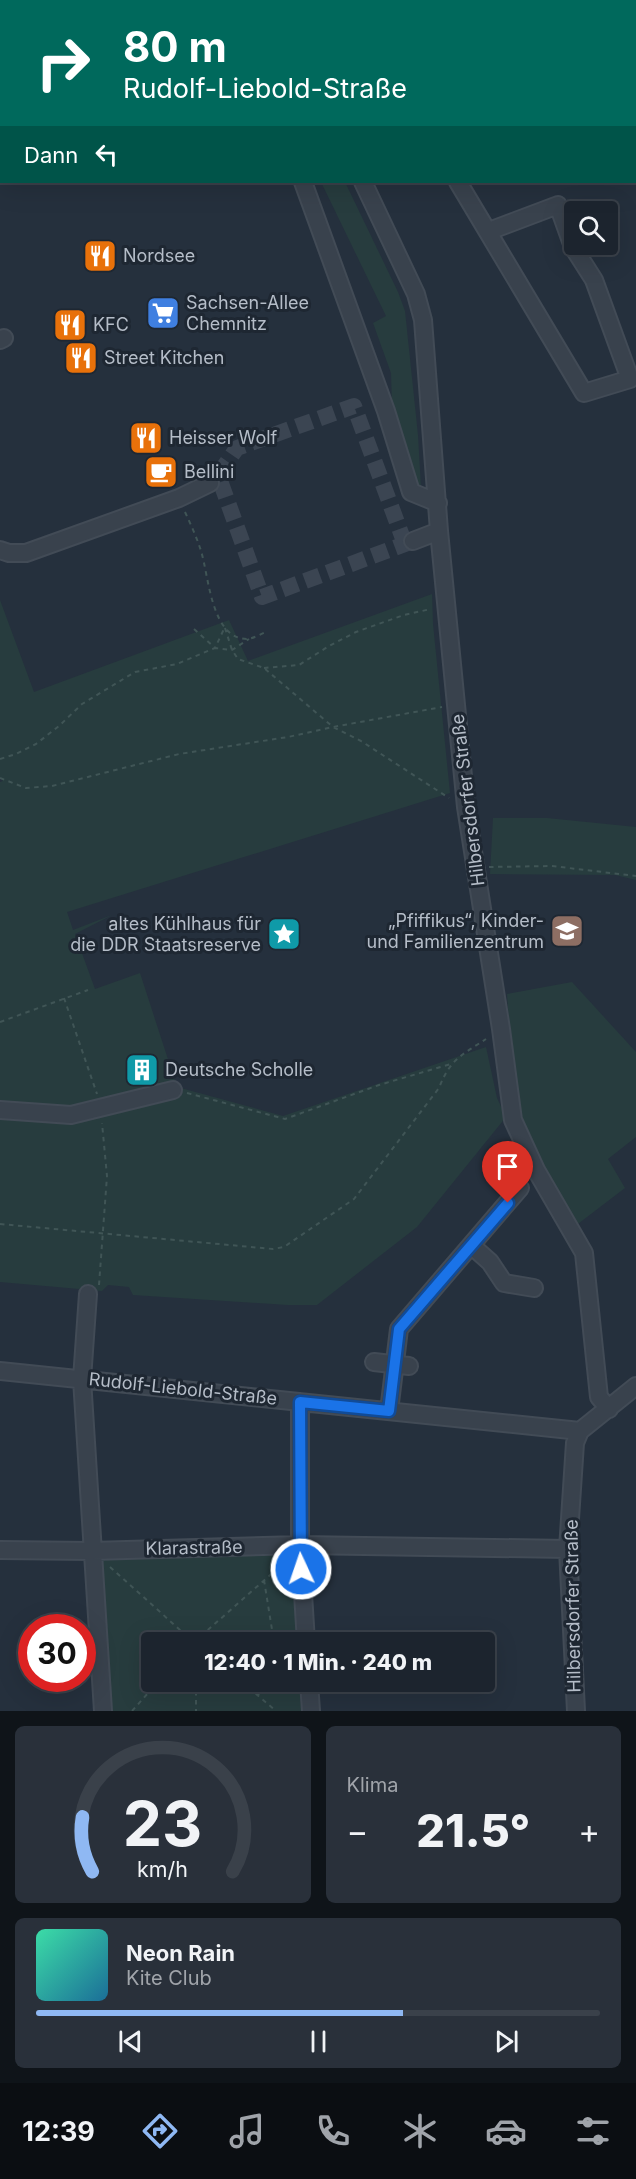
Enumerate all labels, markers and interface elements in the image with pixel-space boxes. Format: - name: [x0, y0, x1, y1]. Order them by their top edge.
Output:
- text: 80 m: [123, 21, 227, 72]
- icon: right: [24, 24, 102, 102]
- text: Rudolf-Liebold-Straße: [123, 72, 407, 105]
- icon: left: [90, 138, 123, 171]
- text: Dann: [24, 142, 78, 168]
- map controls: [564, 201, 618, 255]
- button: search: [564, 201, 618, 255]
- restaurant icon: Nordsee: [82, 238, 118, 274]
- place label: Nordsee: [123, 245, 195, 266]
- place label: Sachsen-Allee Chemnitz: [186, 292, 309, 334]
- supermarket icon: Sachsen-Allee Chemnitz: [145, 295, 181, 331]
- restaurant icon: KFC: [52, 307, 88, 343]
- place label: KFC: [93, 314, 129, 335]
- restaurant icon: Street Kitchen: [63, 340, 99, 376]
- place label: Street Kitchen: [104, 347, 224, 368]
- restaurant icon: Heisser Wolf: [128, 420, 164, 456]
- place label: Heisser Wolf: [169, 427, 278, 448]
- cafe icon: Bellini: [143, 454, 179, 490]
- place label: Bellini: [184, 461, 234, 482]
- street label: Hilbersdorfer Straße: [447, 713, 488, 887]
- place label: „Pfiffikus“, Kinder- und Familienzentrum: [366, 910, 544, 952]
- place label: altes Kühlhaus für die DDR Staatsreserve: [70, 913, 261, 955]
- school or university icon: „Pfiffikus“, Kinder- und Familienzentrum: [549, 913, 585, 949]
- place icon: altes Kühlhaus für die DDR Staatsreserve: [266, 916, 302, 952]
- building icon: Deutsche Scholle: [124, 1052, 160, 1088]
- place label: Deutsche Scholle: [165, 1059, 313, 1080]
- pin: [482, 1141, 533, 1203]
- icon: arrive: [491, 1150, 524, 1183]
- street label: Rudolf-Liebold-Straße: [88, 1368, 278, 1409]
- street label: Hilbersdorfer Straße: [560, 1519, 585, 1693]
- street label: Klarastraße: [145, 1536, 243, 1559]
- position arrow: [269, 1537, 333, 1601]
- speed limit sign: 30: [18, 1614, 96, 1692]
- text: 12:40 · 1 Min. · 240 m: [204, 1649, 432, 1675]
- text: Klima: [347, 1773, 398, 1797]
- text: 23: [123, 1786, 203, 1861]
- text: 21.5°: [416, 1803, 530, 1858]
- text: −: [347, 1811, 368, 1851]
- text: +: [578, 1811, 600, 1851]
- text: km/h: [137, 1856, 188, 1882]
- text: Neon Rain: [126, 1940, 235, 1966]
- text: Kite Club: [126, 1966, 212, 1990]
- icon: previous: [114, 2025, 147, 2058]
- icon: pause: [302, 2025, 335, 2058]
- icon: next: [490, 2025, 523, 2058]
- icon: directions: [139, 2110, 181, 2152]
- icon: music: [226, 2110, 268, 2152]
- icon: phone: [312, 2110, 354, 2152]
- icon: climate: [399, 2110, 441, 2152]
- icon: car: [485, 2110, 527, 2152]
- icon: filters: [572, 2110, 614, 2152]
- text: 12:39: [22, 2115, 95, 2148]

